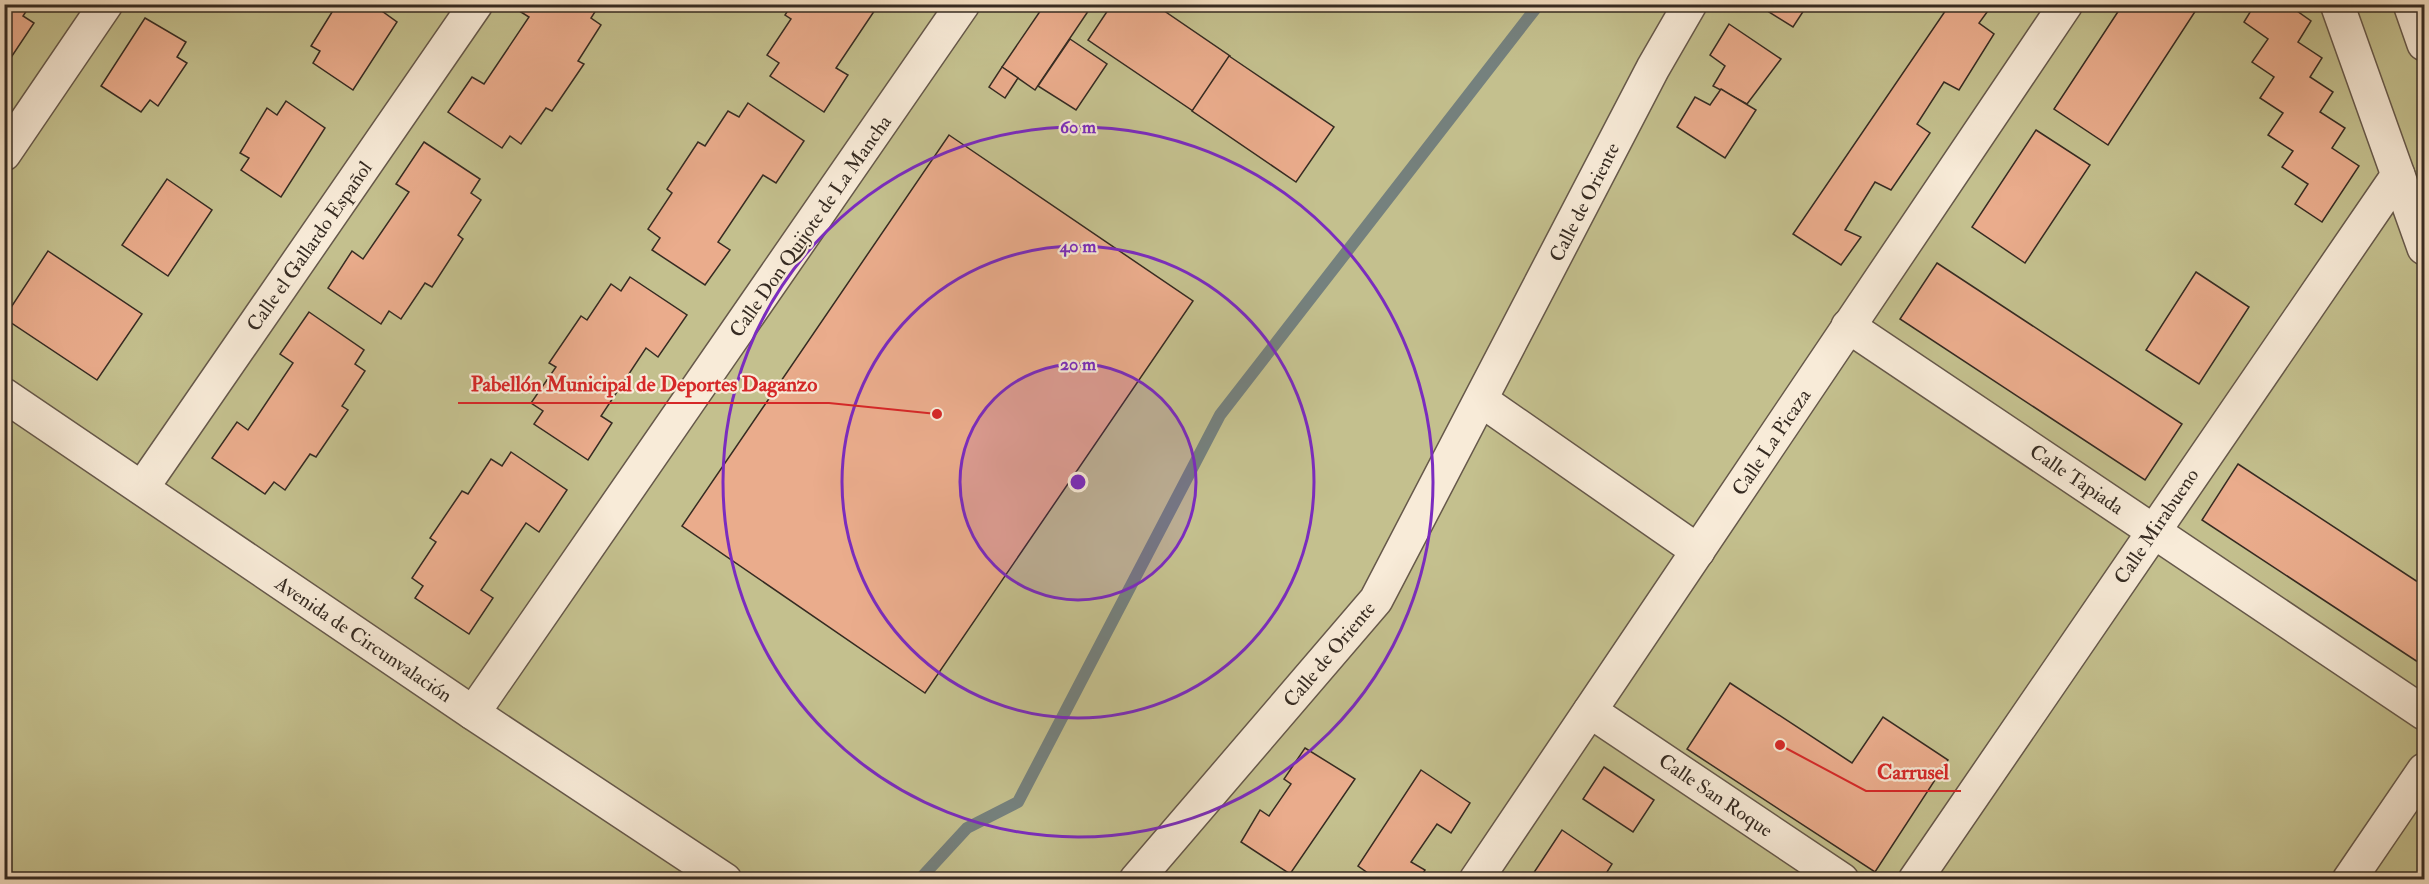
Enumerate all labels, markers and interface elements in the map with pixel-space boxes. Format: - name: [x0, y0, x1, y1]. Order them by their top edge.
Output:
- street label: Calle Don Quijote de La Mancha: [724, 110, 897, 342]
- text: 60 m: [1060, 116, 1097, 139]
- street label: Calle de Oriente: [1544, 138, 1625, 266]
- street label: Calle el Gallardo Español: [241, 156, 378, 337]
- text: 40 m: [1059, 235, 1097, 258]
- text: 20 m: [1060, 353, 1097, 376]
- callout: Pabellón Municipal de Deportes Daganzo: [458, 364, 829, 403]
- text: Pabellón Municipal de Deportes Daganzo: [471, 371, 817, 398]
- street label: Calle La Picaza: [1727, 383, 1817, 500]
- street label: Calle Tapiada: [2024, 439, 2129, 521]
- street label: Calle Mirabueno: [2109, 464, 2204, 589]
- centre of rings: [1068, 472, 1088, 492]
- street label: Avenida de Circunvalación: [270, 570, 457, 708]
- street label: Calle de Oriente: [1278, 596, 1381, 712]
- street label: Calle San Roque: [1654, 748, 1778, 843]
- callout: Carrusel: [1866, 752, 1961, 791]
- text: Carrusel: [1877, 759, 1950, 786]

